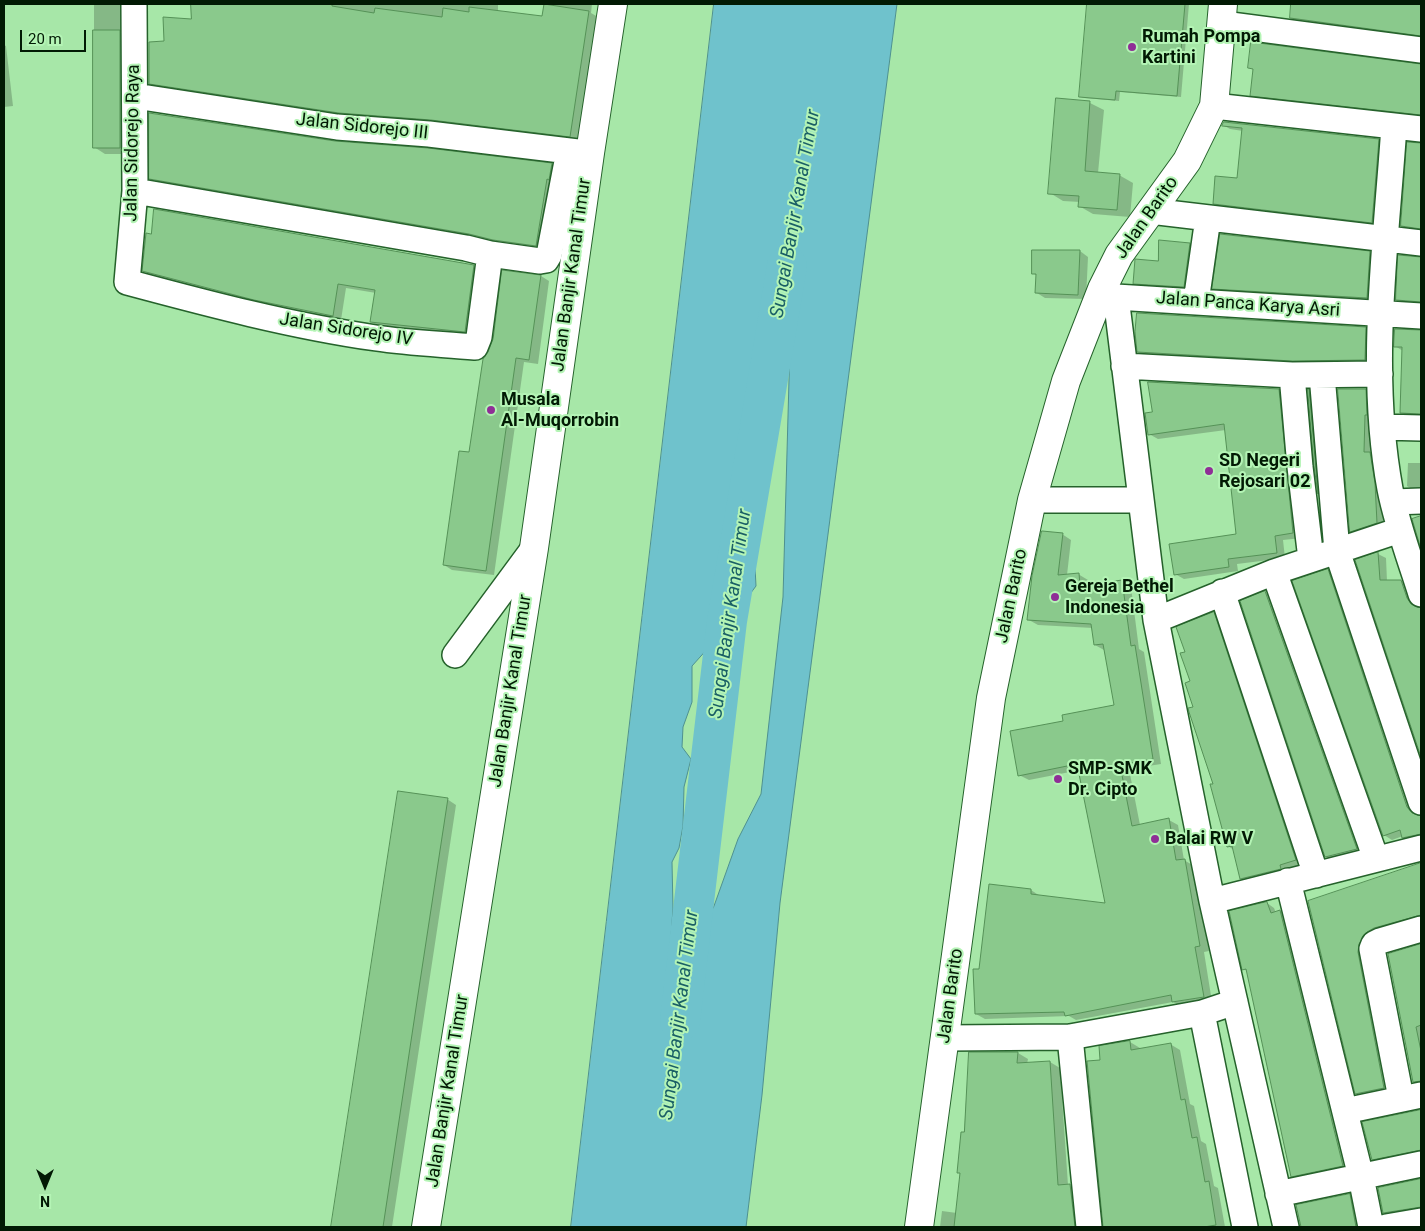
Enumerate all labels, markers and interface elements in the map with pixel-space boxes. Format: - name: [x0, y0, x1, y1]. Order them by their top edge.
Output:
- scale bar: [22, 20, 89, 52]
- place label: Rumah Pompa Kartini: [1142, 26, 1260, 68]
- text: 20 m: [28, 30, 62, 48]
- marker: Rumah Pompa Kartini: [1126, 41, 1138, 53]
- street label: Jalan Sidorejo Raya: [121, 64, 145, 222]
- water label: Sungai Banjir Kanal Timur: [766, 108, 826, 320]
- street label: Jalan Sidorejo III: [295, 109, 429, 145]
- street label: Jalan Barito: [1111, 173, 1183, 263]
- street label: Jalan Banjir Kanal Timur: [548, 177, 596, 373]
- street label: Jalan Panca Karya Asri: [1155, 288, 1341, 322]
- street label: Jalan Sidorejo IV: [278, 309, 414, 351]
- place label: Musala Al-Muqorrobin: [501, 389, 619, 432]
- marker: Musala Al-Muqorrobin: [485, 404, 497, 416]
- place label: SD Negeri Rejosari 02: [1219, 450, 1310, 492]
- marker: SD Negeri Rejosari 02: [1203, 465, 1215, 477]
- water label: Sungai Banjir Kanal Timur: [705, 508, 757, 720]
- street label: Jalan Barito: [991, 547, 1033, 645]
- place label: Gereja Bethel Indonesia: [1065, 576, 1174, 618]
- marker: Gereja Bethel Indonesia: [1049, 591, 1061, 603]
- street label: Jalan Banjir Kanal Timur: [485, 593, 537, 789]
- place label: SMP-SMK Dr. Cipto: [1068, 758, 1152, 801]
- marker: SMP-SMK Dr. Cipto: [1052, 773, 1064, 785]
- place label: Balai RW V: [1165, 828, 1253, 850]
- marker: Balai RW V: [1149, 833, 1161, 845]
- water label: Sungai Banjir Kanal Timur: [656, 909, 704, 1121]
- street label: Jalan Barito: [934, 947, 968, 1045]
- street label: Jalan Banjir Kanal Timur: [422, 993, 474, 1189]
- north arrow: [20, 1161, 70, 1211]
- text: N: [40, 1193, 50, 1209]

